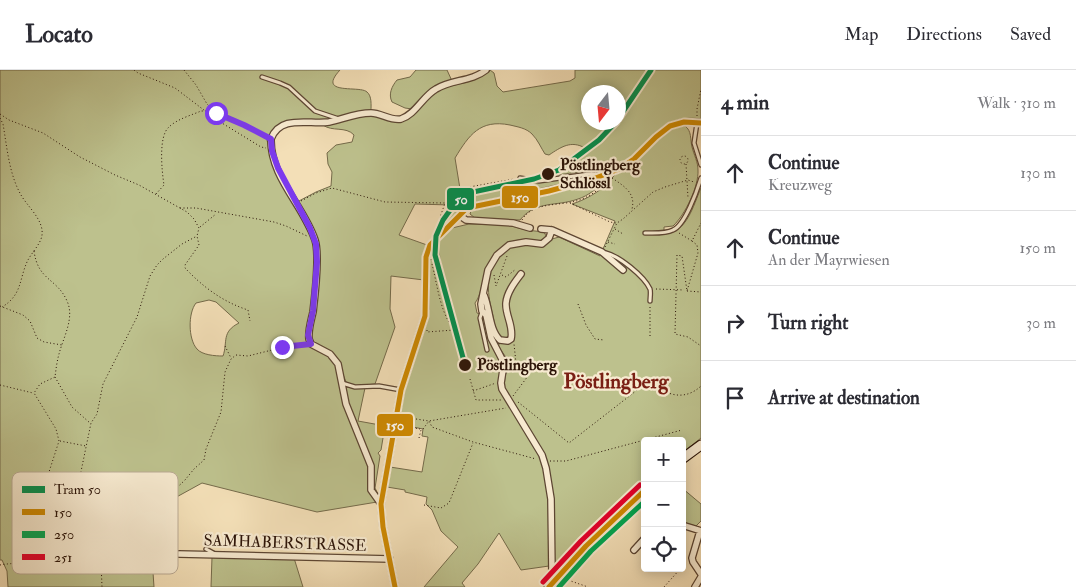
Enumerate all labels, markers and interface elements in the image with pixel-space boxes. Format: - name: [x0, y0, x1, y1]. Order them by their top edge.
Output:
- text: Locato: [25, 19, 93, 50]
- text: Map: [845, 23, 878, 46]
- text: Directions: [906, 23, 982, 46]
- text: Saved: [1010, 23, 1051, 46]
- north arrow: [581, 85, 626, 130]
- text: 4 min: [721, 89, 769, 116]
- text: Walk · 310 m: [977, 93, 1056, 113]
- route start: [205, 102, 228, 125]
- text: Continue: [768, 151, 839, 175]
- place label: Pöstlingberg Schlössl: [560, 155, 641, 193]
- icon: ahead: [721, 159, 749, 187]
- text: 130 m: [1020, 163, 1056, 183]
- marker: Pöstlingberg Schlössl: [540, 166, 556, 182]
- text: Kreuzweg: [768, 175, 832, 195]
- line badge: 150: [501, 185, 539, 209]
- line badge: 50: [446, 187, 475, 211]
- text: 150: [511, 189, 529, 206]
- text: 50: [454, 191, 468, 208]
- text: Continue: [768, 226, 839, 250]
- icon: ahead: [721, 234, 749, 262]
- text: 150 m: [1019, 238, 1056, 258]
- text: An der Mayrwiesen: [768, 250, 890, 270]
- icon: right: [721, 309, 749, 337]
- text: Turn right: [768, 311, 848, 335]
- text: 30 m: [1026, 313, 1056, 333]
- route end: [271, 336, 294, 359]
- place label: Pöstlingberg: [477, 355, 558, 376]
- marker: Pöstlingberg: [457, 357, 473, 373]
- district label: Pöstlingberg: [563, 368, 669, 395]
- icon: arrive: [721, 384, 749, 412]
- text: Arrive at destination: [768, 386, 920, 410]
- line badge: 150: [376, 413, 414, 437]
- text: 150: [386, 417, 404, 434]
- map controls: [641, 437, 686, 572]
- button: +: [641, 437, 686, 482]
- legend: [12, 472, 178, 574]
- text: Tram 50: [54, 481, 101, 498]
- button: −: [641, 482, 686, 527]
- text: 150: [54, 504, 72, 521]
- text: 250: [54, 526, 74, 543]
- button: locate: [641, 527, 686, 572]
- street label: SAMHABERSTRASSE: [203, 530, 367, 556]
- text: 251: [54, 549, 72, 566]

